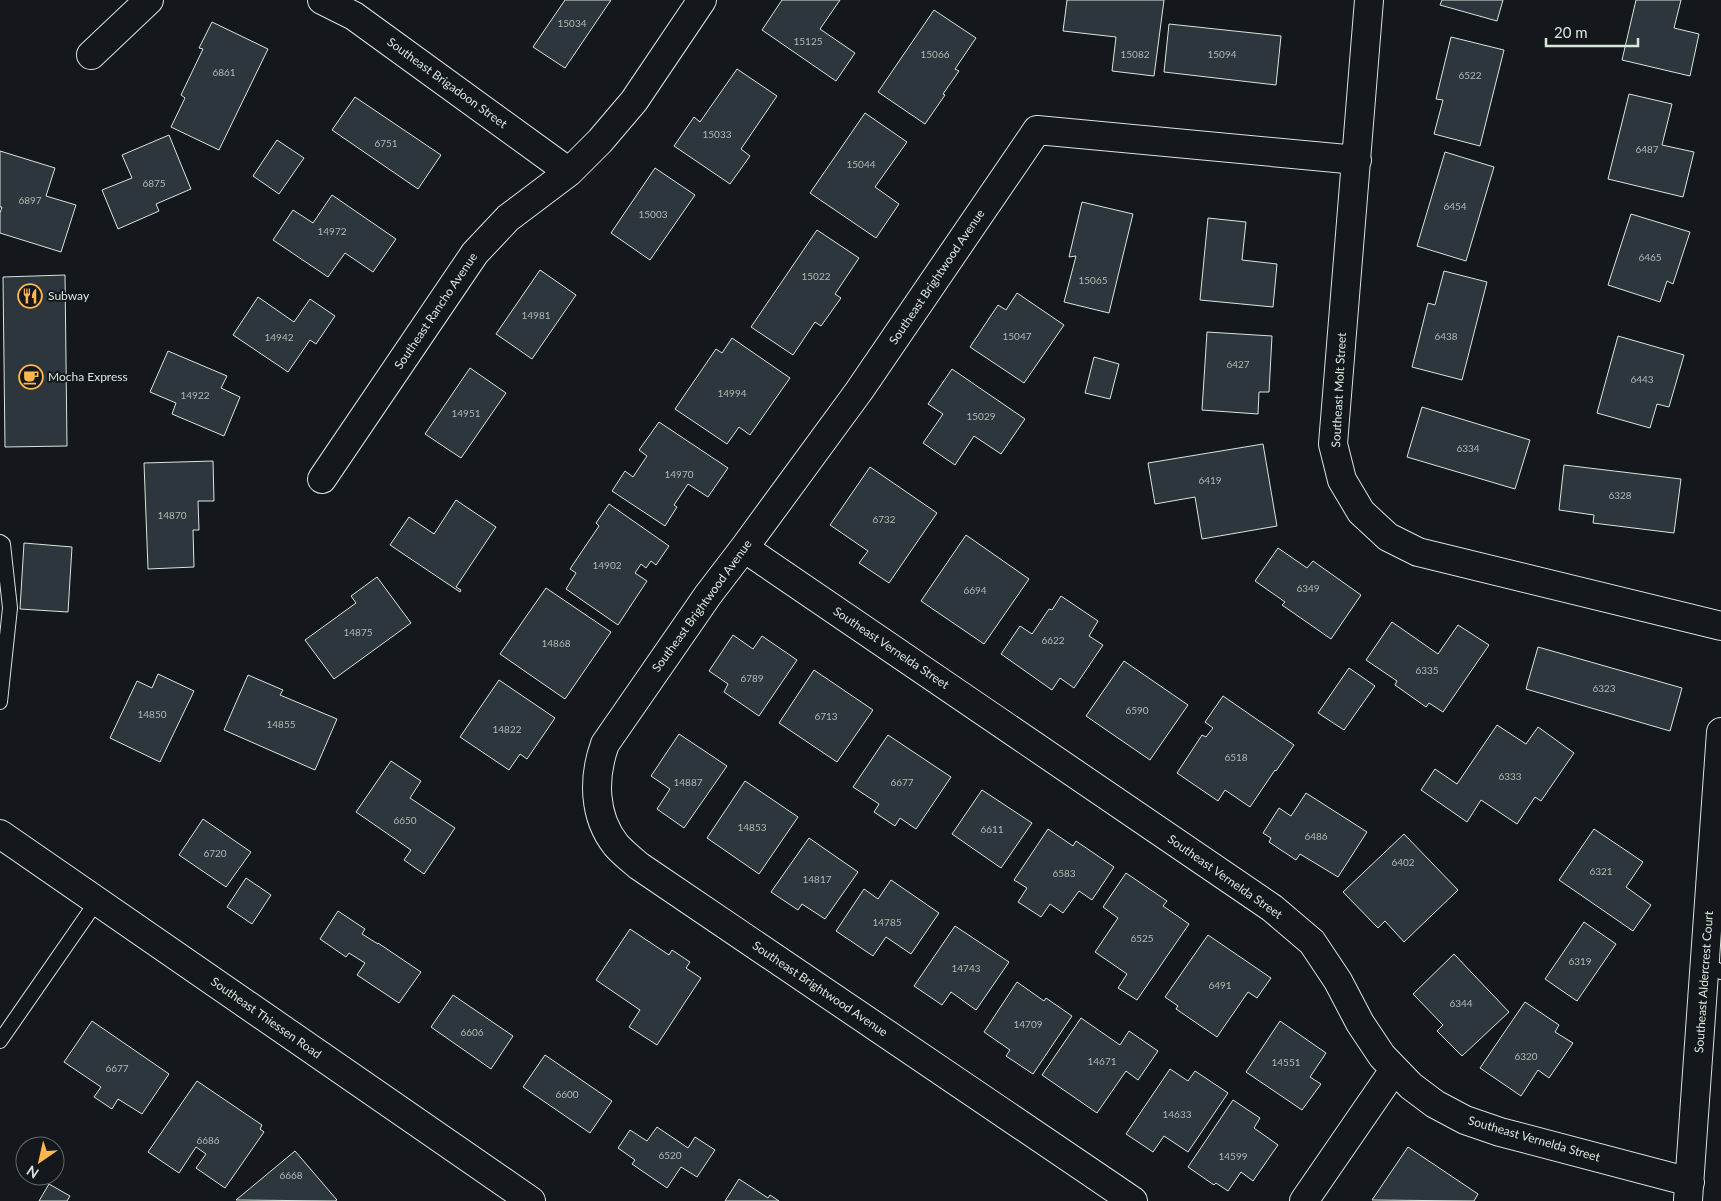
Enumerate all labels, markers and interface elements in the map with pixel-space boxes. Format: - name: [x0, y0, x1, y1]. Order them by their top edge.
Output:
- scale bar: [1546, 15, 1638, 47]
- house number: 15034: [557, 17, 587, 29]
- text: 20 m: [1554, 23, 1588, 41]
- street label: Southeast Brigadoon Street: [384, 34, 511, 132]
- house number: 15125: [793, 35, 823, 47]
- house number: 15066: [920, 48, 950, 60]
- house number: 15082: [1120, 48, 1150, 60]
- house number: 15094: [1207, 48, 1237, 60]
- house number: 6861: [212, 66, 236, 78]
- house number: 6522: [1458, 69, 1482, 81]
- house number: 15033: [702, 128, 732, 140]
- house number: 6751: [374, 137, 398, 149]
- house number: 6487: [1635, 143, 1659, 155]
- house number: 15044: [846, 158, 876, 170]
- house number: 6875: [142, 177, 166, 189]
- house number: 6897: [18, 194, 42, 206]
- house number: 6454: [1443, 200, 1467, 212]
- street label: Southeast Brightwood Avenue: [886, 206, 988, 347]
- house number: 15003: [638, 208, 668, 220]
- house number: 14972: [317, 225, 347, 237]
- street label: Southeast Rancho Avenue: [391, 250, 480, 372]
- house number: 6465: [1638, 251, 1662, 263]
- house number: 15022: [801, 270, 831, 282]
- house number: 15065: [1078, 274, 1108, 286]
- restaurant icon: Subway: [17, 283, 43, 309]
- place label: Subway: [48, 288, 90, 303]
- house number: 14981: [521, 309, 551, 321]
- house number: 15047: [1002, 330, 1032, 342]
- house number: 6438: [1434, 330, 1458, 342]
- house number: 14942: [264, 331, 294, 343]
- street label: Southeast Molt Street: [1328, 331, 1349, 448]
- house number: 6427: [1226, 358, 1250, 370]
- cafe icon: Mocha Express: [18, 364, 44, 390]
- place label: Mocha Express: [48, 369, 128, 384]
- house number: 6443: [1630, 373, 1654, 385]
- house number: 14994: [717, 387, 747, 399]
- house number: 14922: [180, 389, 210, 401]
- house number: 14951: [451, 407, 481, 419]
- house number: 15029: [966, 410, 996, 422]
- house number: 6334: [1456, 442, 1480, 454]
- house number: 14970: [664, 468, 694, 480]
- house number: 6419: [1198, 474, 1222, 486]
- house number: 6328: [1608, 489, 1632, 501]
- house number: 14870: [157, 509, 187, 521]
- house number: 6732: [872, 513, 896, 525]
- street label: Southeast Brightwood Avenue: [649, 537, 755, 675]
- house number: 14902: [592, 559, 622, 571]
- house number: 6349: [1296, 582, 1320, 594]
- house number: 6694: [963, 584, 987, 596]
- street label: Southeast Vernelda Street: [830, 603, 953, 692]
- house number: 14875: [343, 626, 373, 638]
- house number: 6622: [1041, 634, 1065, 646]
- house number: 14868: [541, 637, 571, 649]
- house number: 6335: [1415, 664, 1439, 676]
- house number: 6789: [740, 672, 764, 684]
- house number: 6323: [1592, 682, 1616, 694]
- house number: 6590: [1125, 704, 1149, 716]
- house number: 14850: [137, 708, 167, 720]
- house number: 6713: [814, 710, 838, 722]
- house number: 14855: [266, 718, 296, 730]
- house number: 14822: [492, 723, 522, 735]
- house number: 6518: [1224, 751, 1248, 763]
- house number: 6333: [1498, 770, 1522, 782]
- house number: 14887: [673, 776, 703, 788]
- house number: 6677: [890, 776, 914, 788]
- house number: 6650: [393, 814, 417, 826]
- house number: 14853: [737, 821, 767, 833]
- house number: 6611: [980, 823, 1004, 835]
- house number: 6486: [1304, 830, 1328, 842]
- street label: Southeast Vernelda Street: [1165, 831, 1286, 922]
- house number: 6720: [203, 847, 227, 859]
- house number: 6402: [1391, 856, 1415, 868]
- house number: 6321: [1589, 865, 1613, 877]
- house number: 6583: [1052, 867, 1076, 879]
- house number: 14817: [802, 873, 832, 885]
- street label: Southeast Aldercrest Court: [1691, 910, 1716, 1054]
- house number: 14785: [872, 916, 902, 928]
- house number: 6525: [1130, 932, 1154, 944]
- street label: Southeast Brightwood Avenue: [750, 938, 891, 1040]
- house number: 6319: [1568, 955, 1592, 967]
- house number: 14743: [951, 962, 981, 974]
- street label: Southeast Thiessen Road: [208, 974, 324, 1061]
- house number: 6491: [1208, 979, 1232, 991]
- house number: 6344: [1449, 997, 1473, 1009]
- house number: 14709: [1013, 1018, 1043, 1030]
- house number: 6606: [460, 1026, 484, 1038]
- house number: 6320: [1514, 1050, 1538, 1062]
- house number: 14671: [1087, 1055, 1117, 1067]
- house number: 14551: [1271, 1056, 1301, 1068]
- house number: 6677: [105, 1062, 129, 1074]
- house number: 6600: [555, 1088, 579, 1100]
- house number: 14633: [1162, 1108, 1192, 1120]
- street label: Southeast Vernelda Street: [1466, 1112, 1602, 1165]
- house number: 6686: [196, 1134, 220, 1146]
- north arrow: [15, 1136, 65, 1186]
- house number: 6520: [658, 1149, 682, 1161]
- house number: 14599: [1218, 1150, 1248, 1162]
- text: N: [23, 1162, 42, 1182]
- house number: 6668: [279, 1169, 303, 1181]

